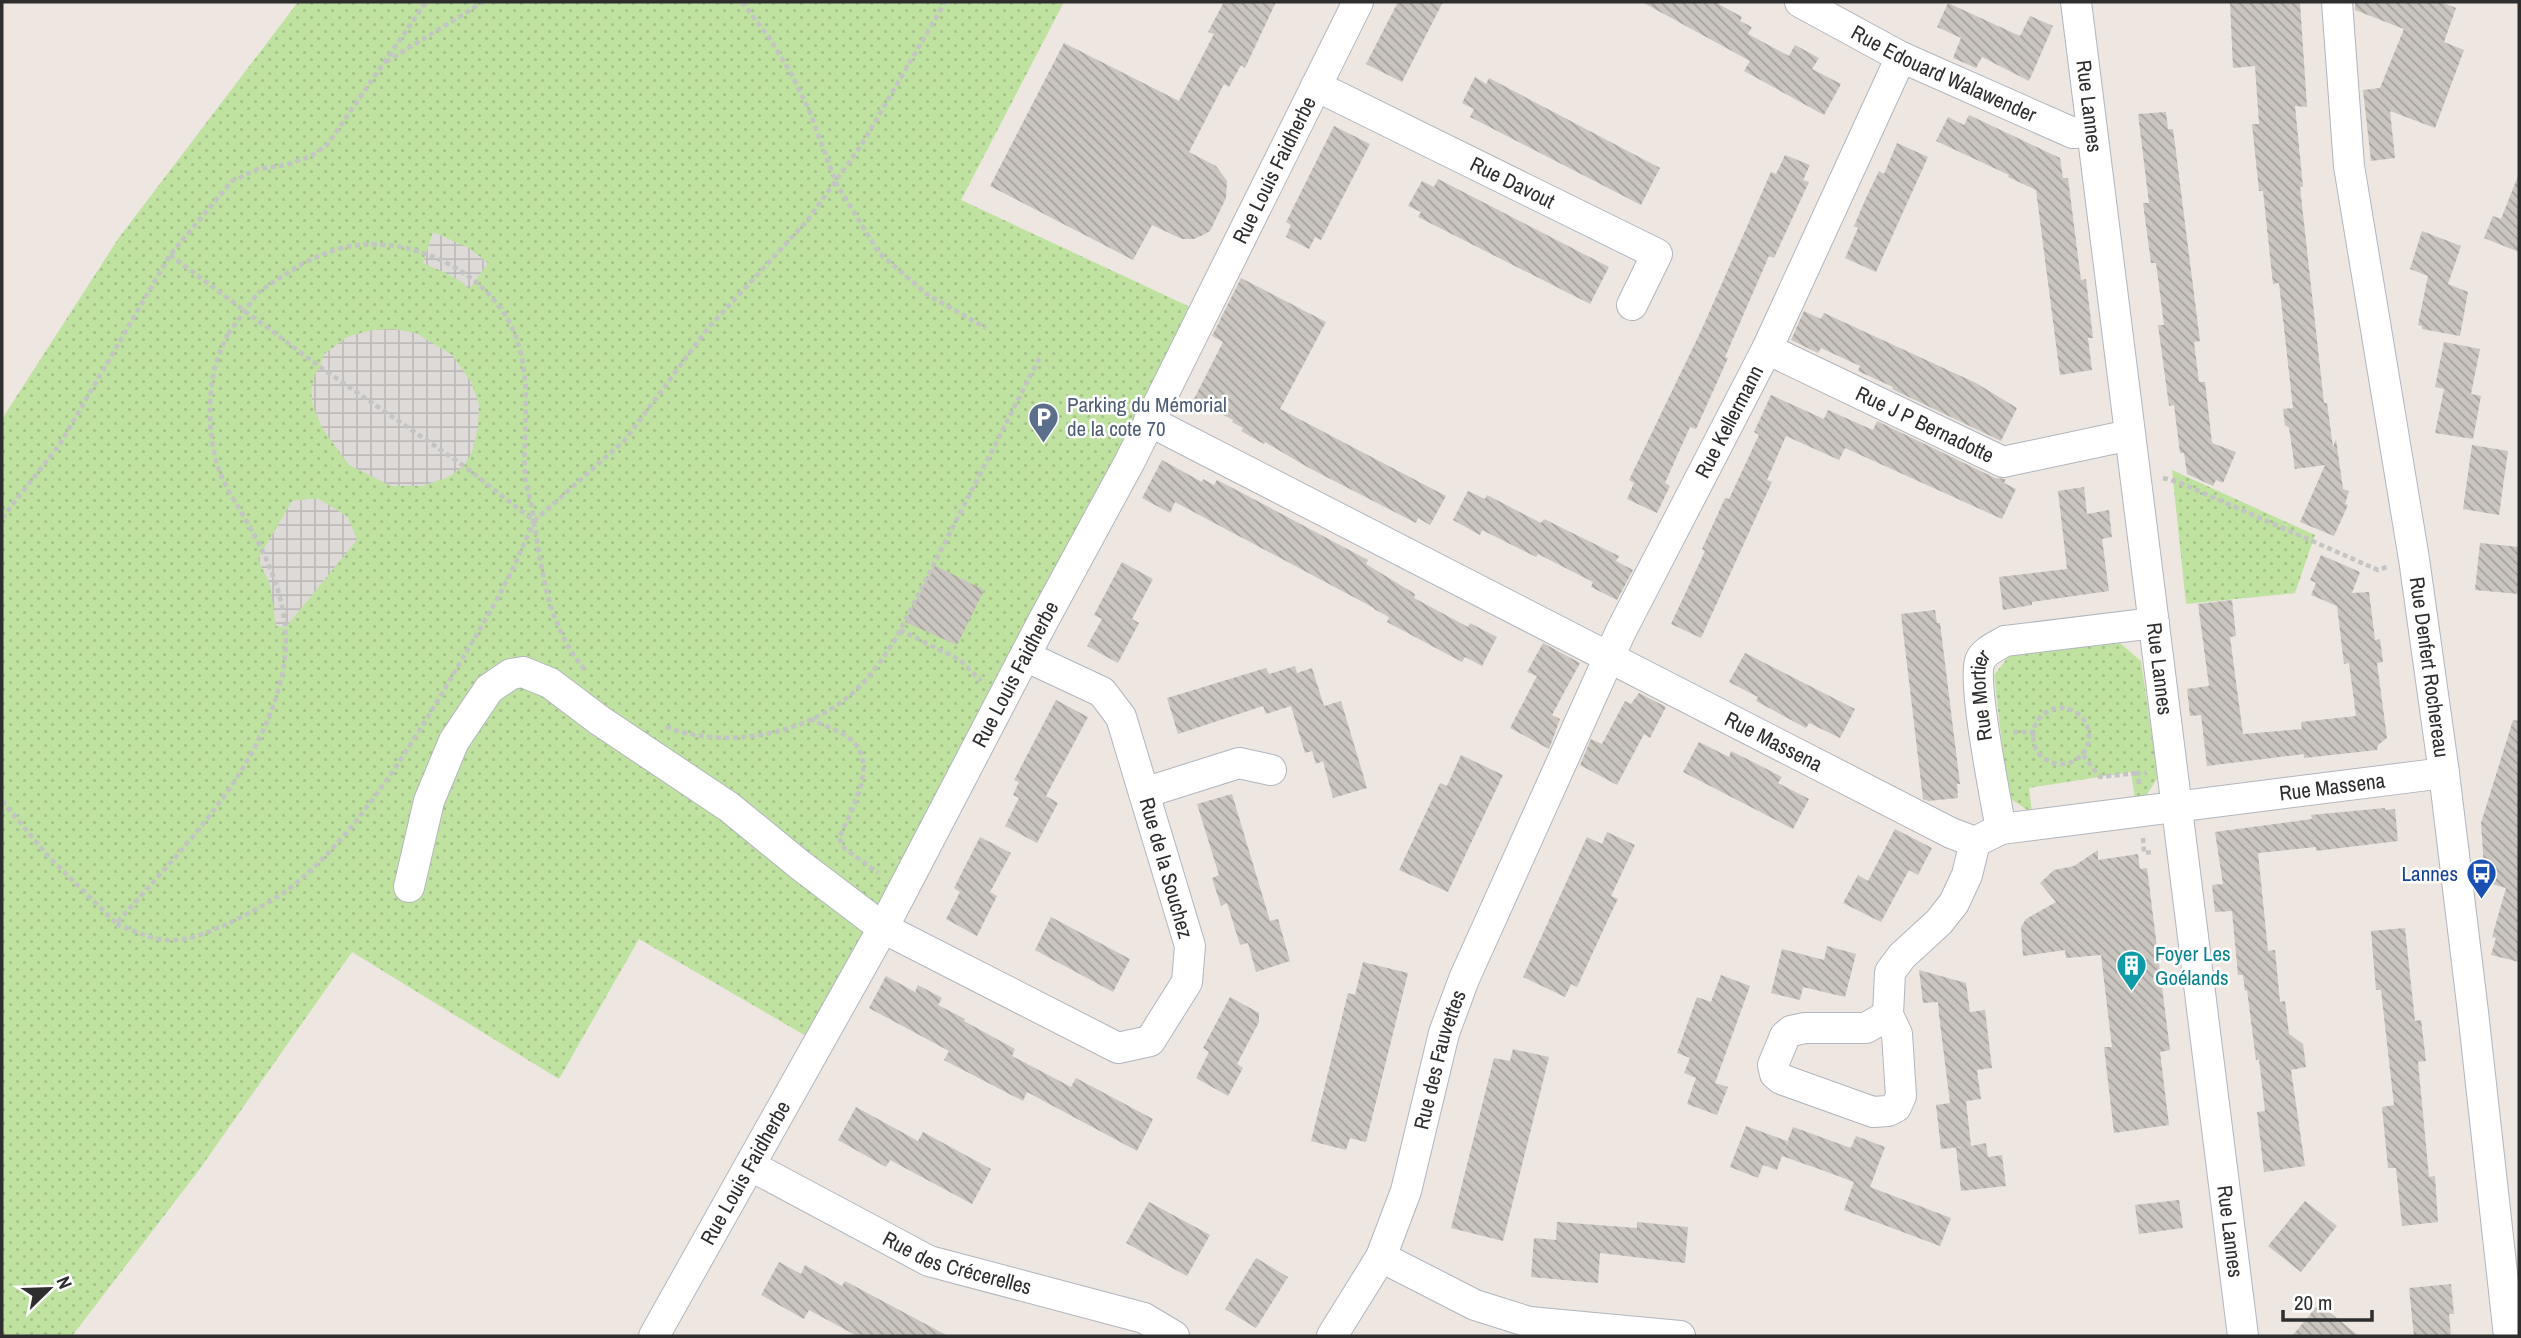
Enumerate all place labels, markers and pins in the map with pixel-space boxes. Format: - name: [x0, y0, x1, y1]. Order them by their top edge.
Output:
- place label: Parking du Mémorial de la cote 70: [1067, 390, 1227, 443]
- parking icon: Parking du Mémorial de la cote 70: [1027, 400, 1061, 444]
- bus stop icon: Lannes: [2464, 857, 2498, 901]
- place label: Lannes: [2402, 859, 2458, 888]
- place label: Foyer Les Goélands: [2155, 939, 2231, 992]
- building icon: Foyer Les Goélands: [2115, 949, 2149, 993]

